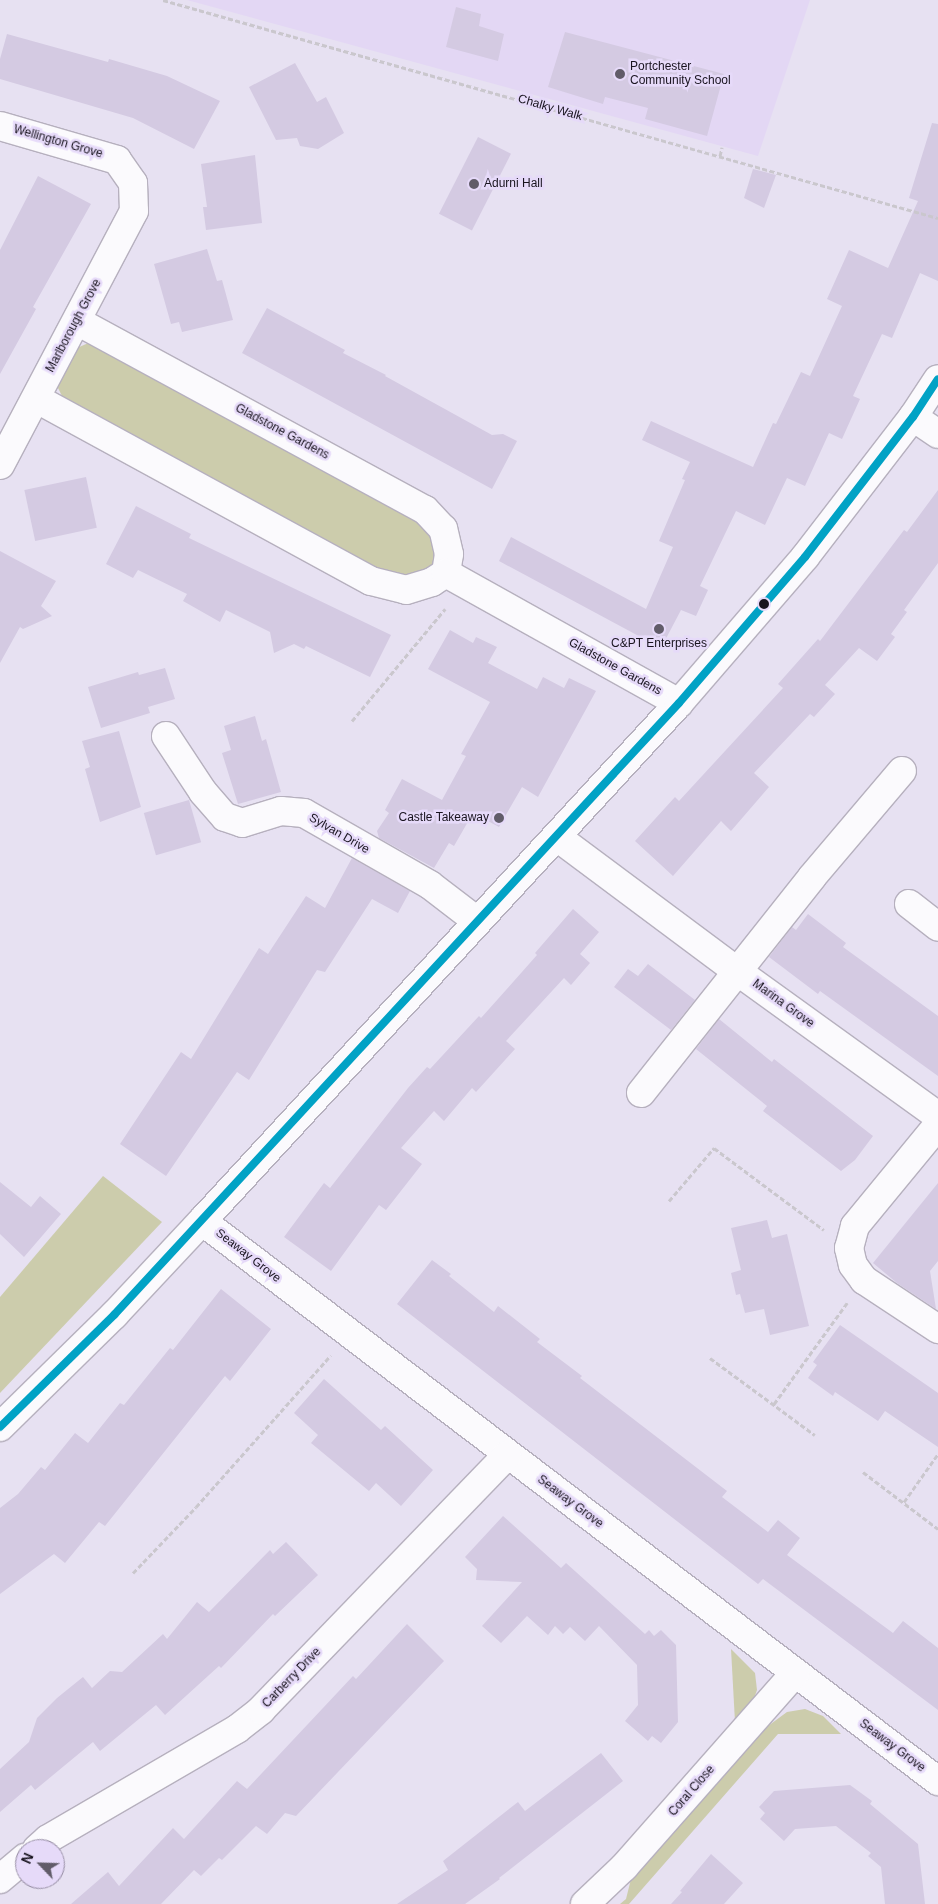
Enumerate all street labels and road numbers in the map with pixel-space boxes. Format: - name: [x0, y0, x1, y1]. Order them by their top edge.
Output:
- street label: Chalky Walk: [516, 92, 584, 124]
- street label: Wellington Grove: [12, 122, 104, 162]
- street label: Marlborough Grove: [43, 277, 105, 375]
- street label: Gladstone Gardens: [233, 401, 331, 463]
- street label: Gladstone Gardens: [566, 635, 664, 699]
- street label: Sylvan Drive: [306, 811, 372, 857]
- street label: Marina Grove: [749, 977, 817, 1031]
- street label: Seaway Grove: [213, 1226, 283, 1286]
- street label: Seaway Grove: [534, 1473, 606, 1531]
- street label: Carberry Drive: [260, 1645, 324, 1711]
- street label: Seaway Grove: [856, 1717, 928, 1775]
- street label: Coral Close: [666, 1763, 718, 1819]

